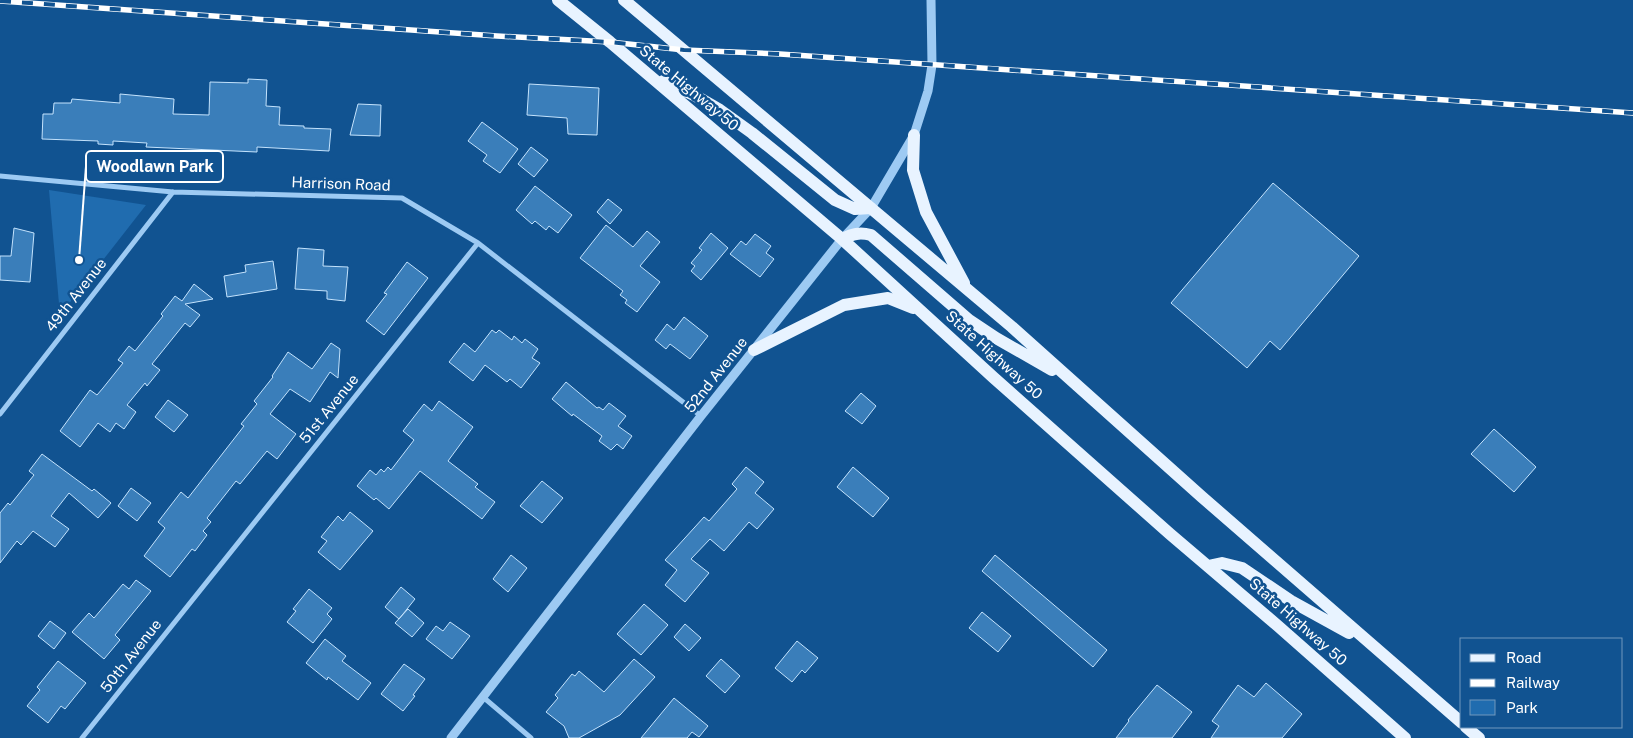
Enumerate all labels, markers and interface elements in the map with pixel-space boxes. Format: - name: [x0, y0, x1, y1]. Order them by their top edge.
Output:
- street label: State Highway 50: [636, 41, 742, 134]
- callout: Woodlawn Park: [86, 151, 223, 182]
- text: Woodlawn Park: [96, 157, 214, 176]
- street label: Harrison Road: [291, 173, 391, 194]
- street label: 49th Avenue: [42, 255, 110, 335]
- street label: State Highway 50: [943, 307, 1046, 402]
- street label: 52nd Avenue: [681, 333, 750, 416]
- street label: 51st Avenue: [296, 371, 362, 447]
- street label: State Highway 50: [1246, 575, 1351, 669]
- street label: 50th Avenue: [97, 616, 165, 696]
- legend: [1460, 638, 1623, 728]
- text: Road: [1506, 649, 1542, 666]
- text: Railway: [1506, 674, 1560, 691]
- text: Park: [1506, 699, 1538, 716]

